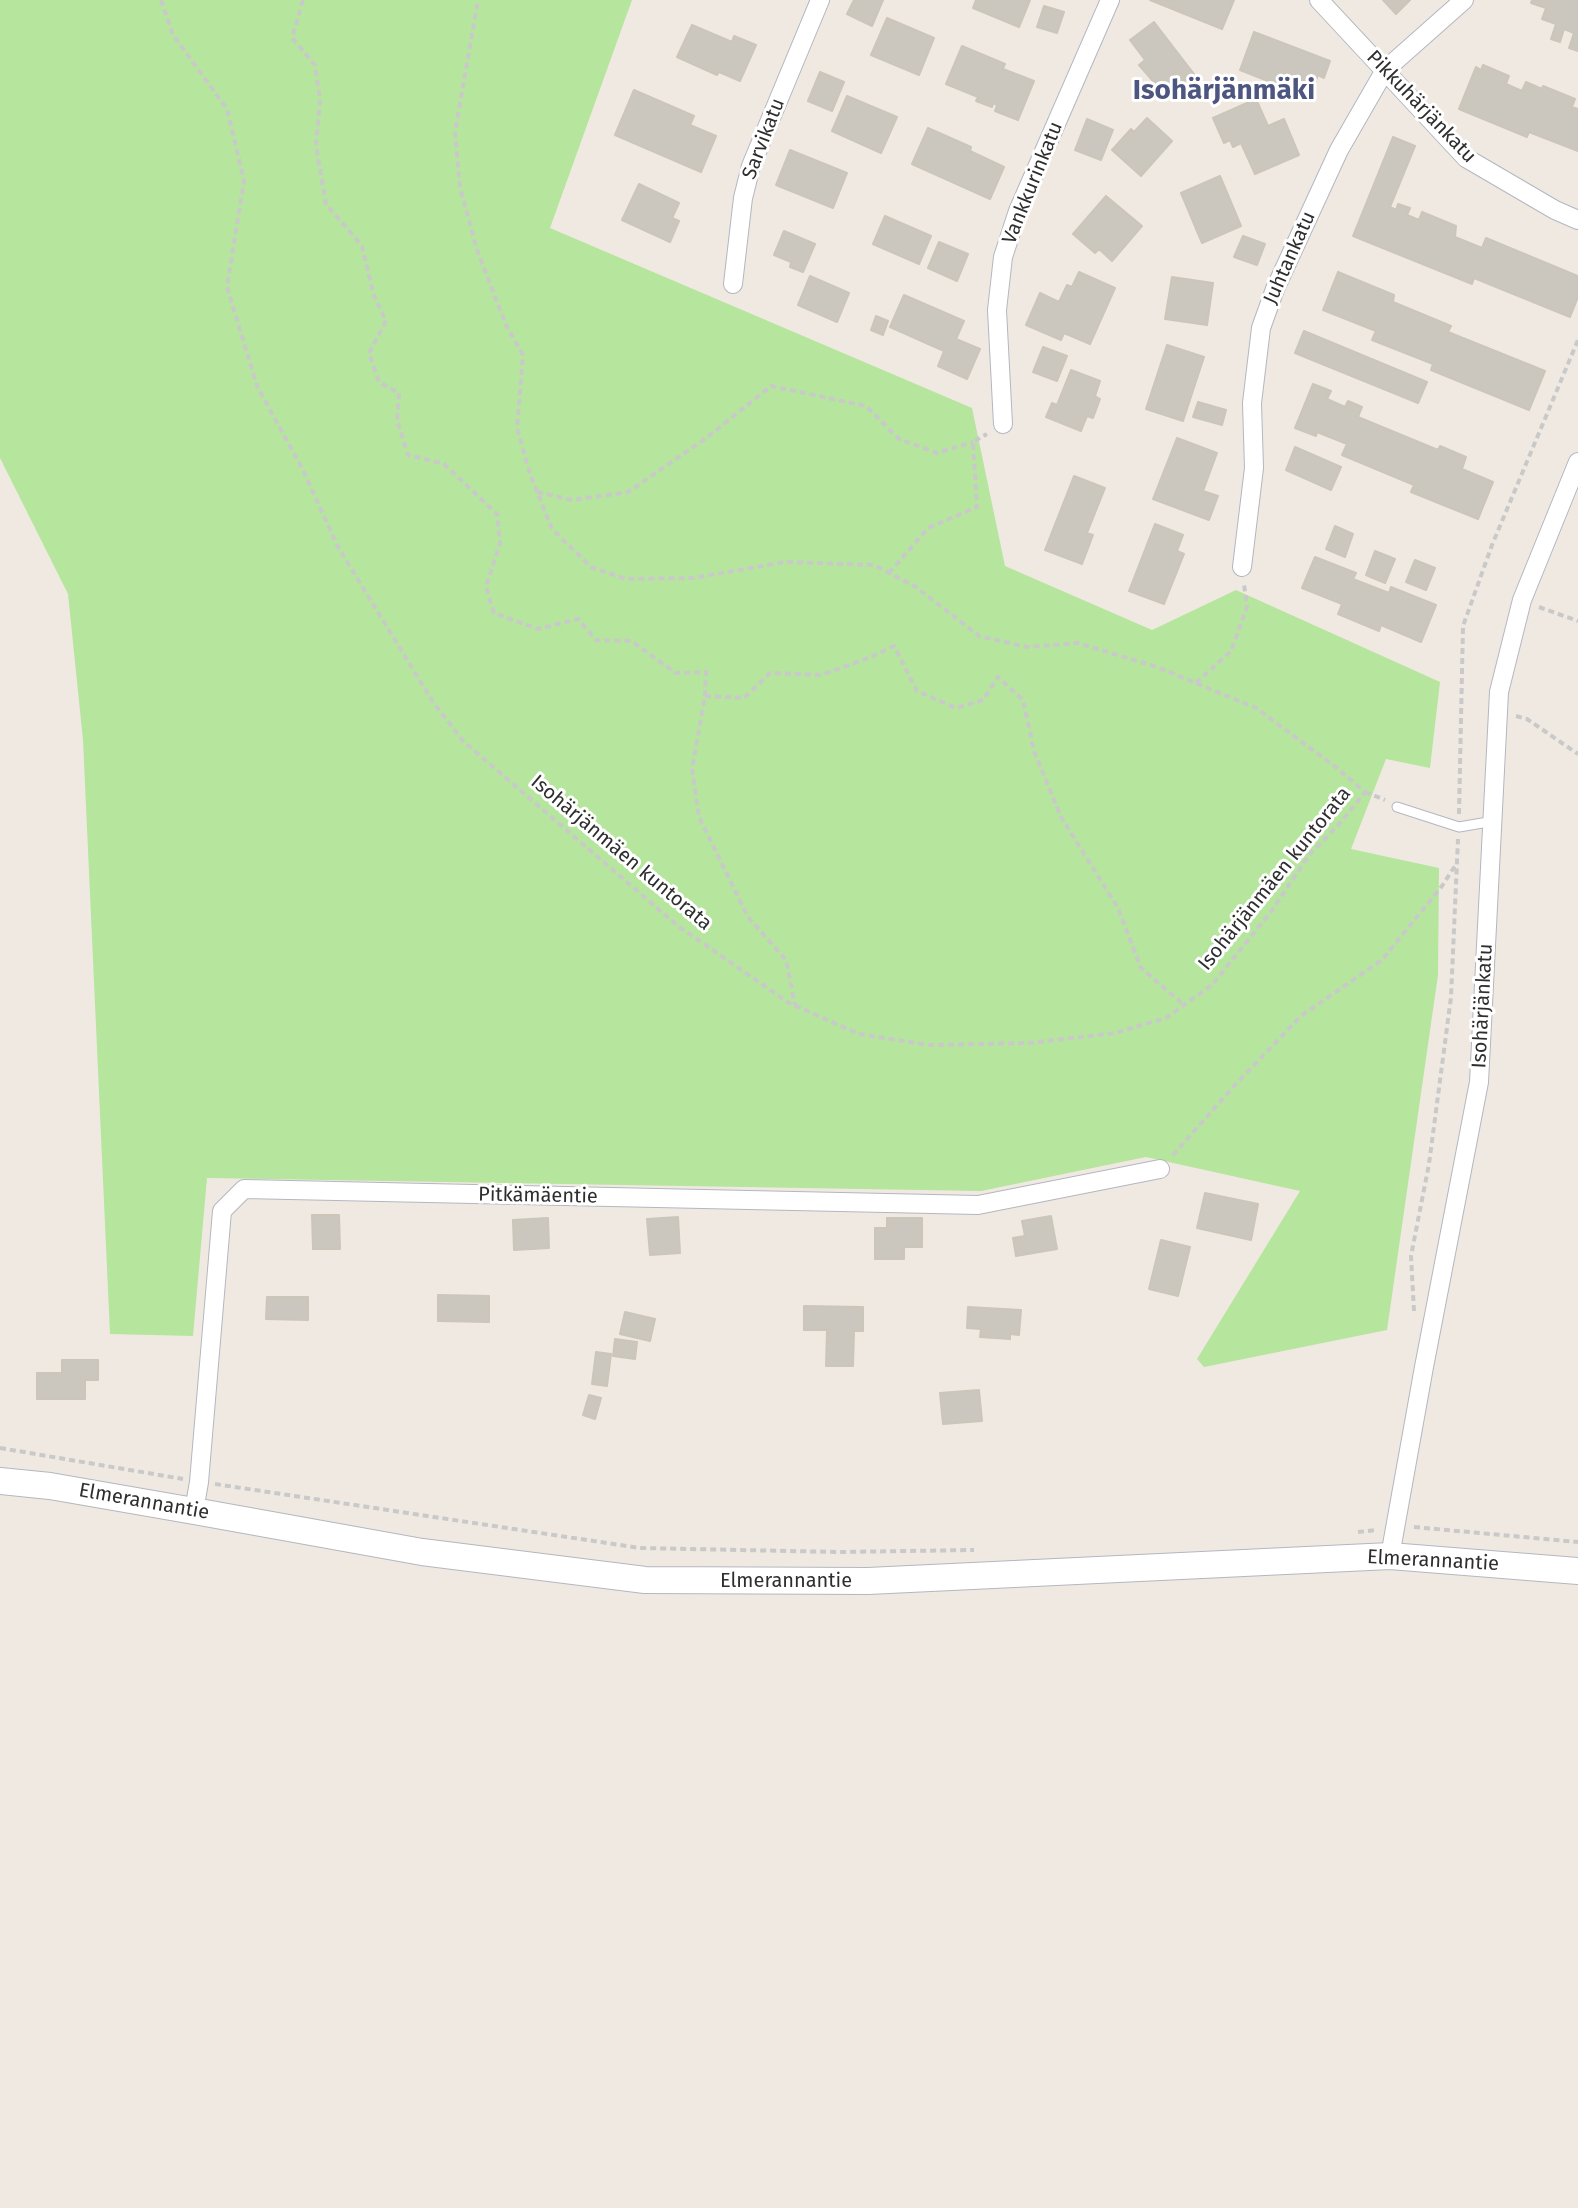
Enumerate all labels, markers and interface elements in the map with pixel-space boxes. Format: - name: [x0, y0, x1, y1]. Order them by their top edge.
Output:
- street label: Pikkuhärjänkatu: [1361, 46, 1481, 168]
- district label: Isohärjänmäki: [1133, 74, 1315, 108]
- street label: Sarvikatu: [738, 95, 790, 183]
- street label: Vankkurinkatu: [998, 118, 1068, 248]
- street label: Juhtankatu: [1259, 208, 1321, 308]
- street label: Isohärjänmäen kuntorata: [526, 770, 716, 936]
- street label: Isohärjänmäen kuntorata: [1194, 782, 1356, 976]
- street label: Isohärjänkatu: [1468, 943, 1498, 1069]
- street label: Pitkämäentie: [478, 1183, 598, 1209]
- street label: Elmerannantie: [77, 1479, 211, 1525]
- street label: Elmerannantie: [1366, 1546, 1500, 1576]
- street label: Elmerannantie: [720, 1569, 852, 1593]

